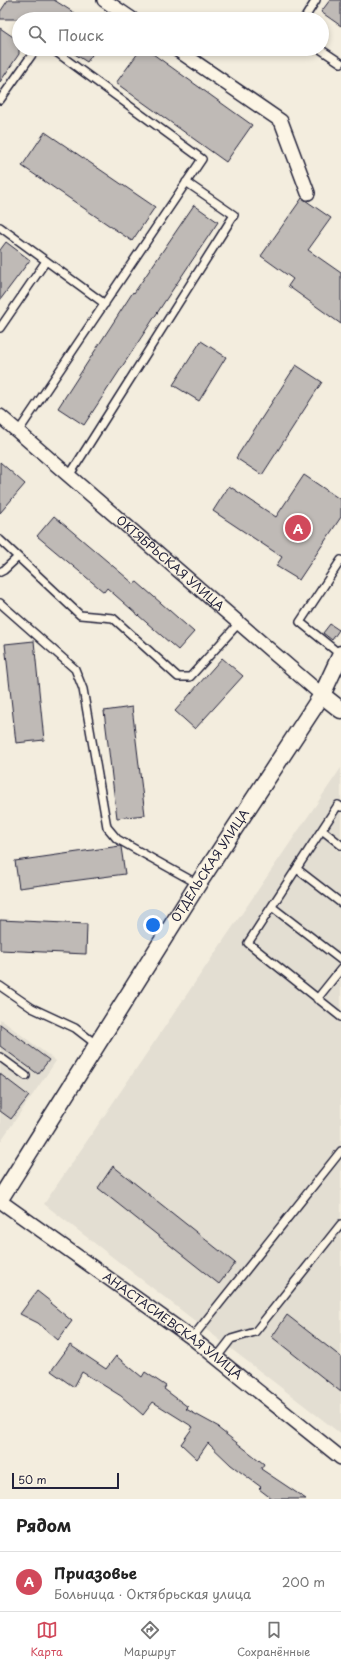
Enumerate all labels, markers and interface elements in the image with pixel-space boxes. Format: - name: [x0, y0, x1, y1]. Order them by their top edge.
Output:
- search box: [12, 12, 329, 56]
- icon: search: [26, 23, 48, 45]
- text: Поиск: [58, 23, 104, 46]
- street label: ОКТЯБРЬСКАЯ УЛИЦА: [113, 511, 229, 615]
- pin: A: [285, 513, 311, 543]
- street label: ОТДЕЛЬСКАЯ УЛИЦА: [166, 805, 253, 925]
- your location: [143, 915, 163, 935]
- street label: АНАСТАСИЕВСКАЯ УЛИЦА: [100, 1267, 247, 1383]
- scale bar: [12, 1471, 119, 1490]
- text: 50 m: [18, 1471, 47, 1488]
- text: Рядом: [16, 1512, 71, 1538]
- text: Приазовье: [54, 1561, 137, 1584]
- text: A: [24, 1572, 34, 1591]
- text: 200 m: [282, 1572, 325, 1591]
- text: Больница · Октябрьская улица: [54, 1584, 251, 1603]
- tab: Карта: [31, 1619, 63, 1660]
- tab: Маршрут: [124, 1619, 176, 1660]
- tab: Сохранённые: [237, 1619, 310, 1660]

